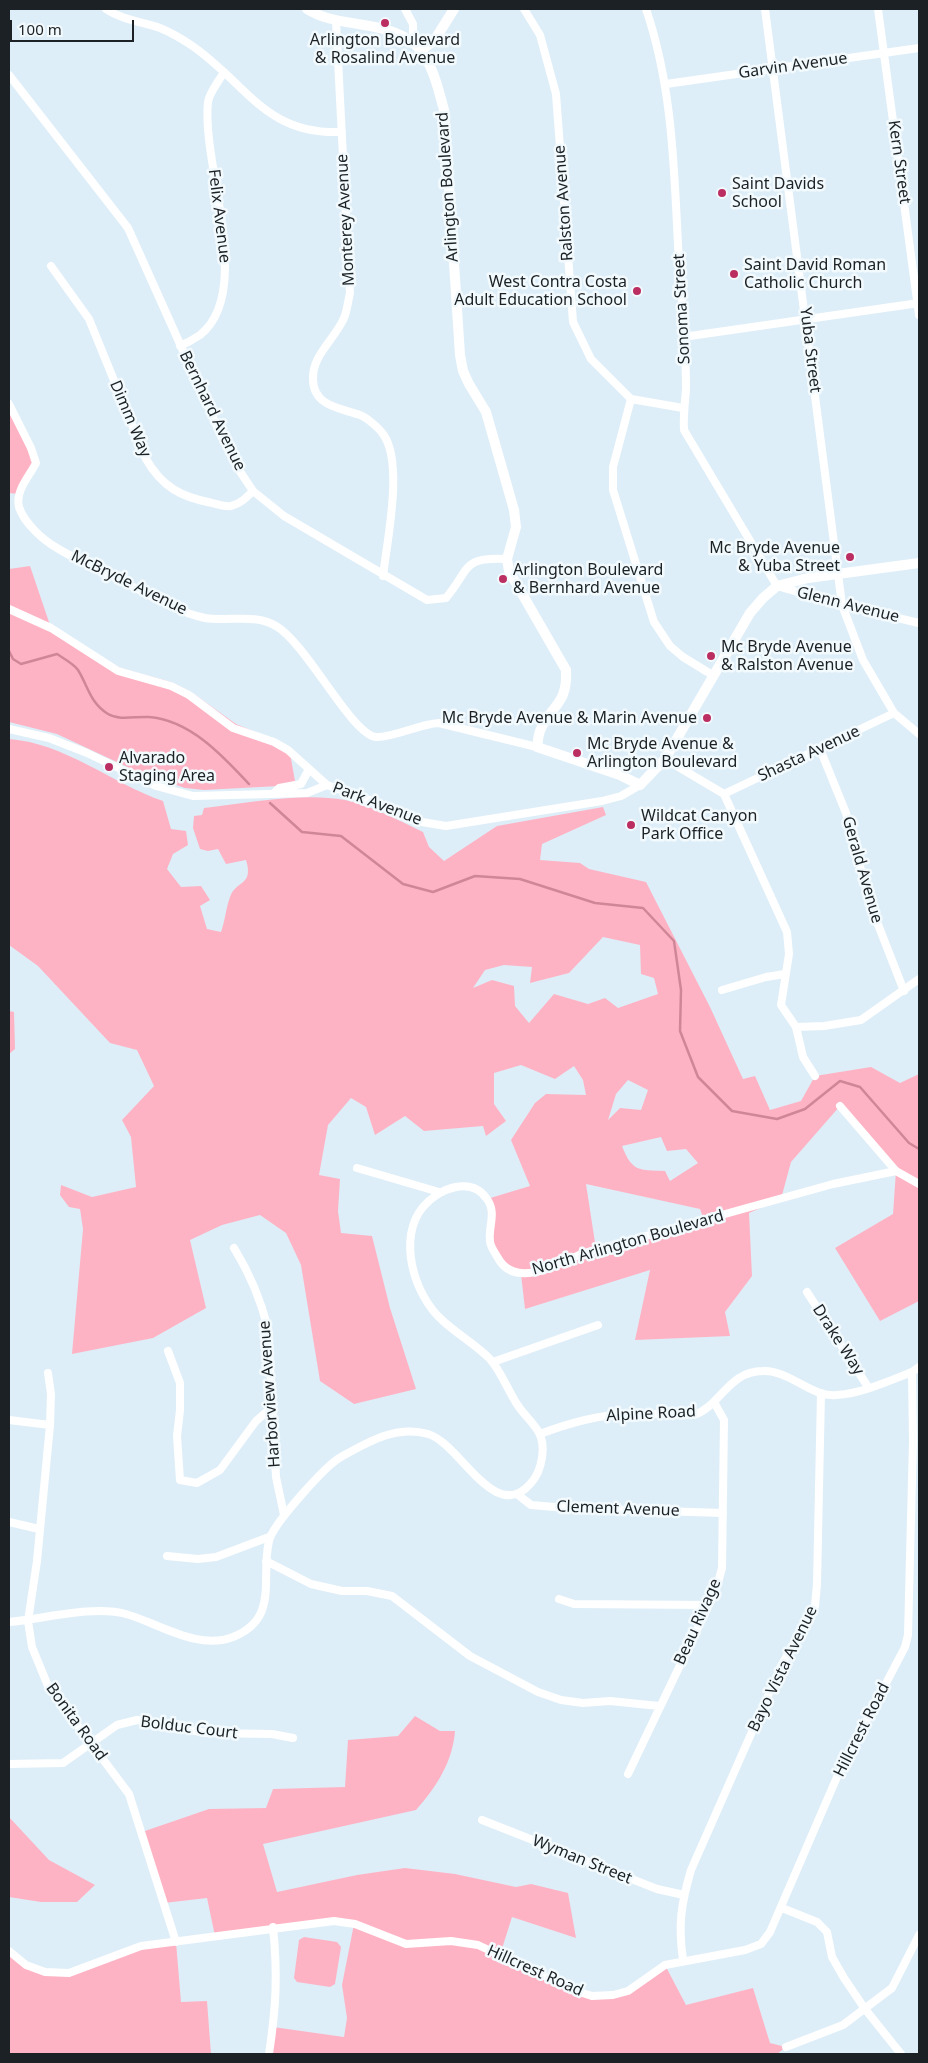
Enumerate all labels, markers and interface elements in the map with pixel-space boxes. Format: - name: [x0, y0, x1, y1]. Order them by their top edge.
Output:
- scale bar: [12, 10, 136, 42]
- marker: Arlington Boulevard & Rosalind Avenue: [379, 17, 391, 29]
- text: 100 m: [18, 19, 62, 39]
- place label: Arlington Boulevard & Rosalind Avenue: [310, 30, 460, 68]
- street label: Garvin Avenue: [737, 49, 849, 83]
- street label: Arlington Boulevard: [433, 111, 463, 263]
- street label: Kern Street: [884, 119, 914, 205]
- street label: Ralston Avenue: [550, 144, 578, 262]
- street label: Monterey Avenue: [333, 153, 359, 287]
- street label: Felix Avenue: [204, 168, 234, 264]
- place label: Saint Davids School: [732, 174, 824, 212]
- marker: Saint Davids School: [716, 187, 728, 199]
- street label: Sonoma Street: [670, 253, 694, 365]
- place label: Saint David Roman Catholic Church: [744, 255, 886, 293]
- marker: Saint David Roman Catholic Church: [728, 268, 740, 280]
- place label: West Contra Costa Adult Education School: [454, 272, 627, 310]
- marker: West Contra Costa Adult Education School: [631, 285, 643, 297]
- street label: Yuba Street: [795, 306, 825, 394]
- street label: Bernhard Avenue: [175, 348, 249, 474]
- street label: Dimm Way: [105, 378, 155, 460]
- place label: Mc Bryde Avenue & Yuba Street: [709, 538, 840, 576]
- street label: McBryde Avenue: [68, 547, 190, 619]
- marker: Mc Bryde Avenue & Yuba Street: [844, 551, 856, 563]
- place label: Arlington Boulevard & Bernhard Avenue: [513, 560, 663, 598]
- marker: Arlington Boulevard & Bernhard Avenue: [497, 573, 509, 585]
- street label: Glenn Avenue: [795, 583, 901, 627]
- place label: Mc Bryde Avenue & Ralston Avenue: [721, 637, 853, 675]
- marker: Mc Bryde Avenue & Ralston Avenue: [705, 650, 717, 662]
- place label: Mc Bryde Avenue & Marin Avenue: [442, 708, 697, 728]
- marker: Mc Bryde Avenue & Marin Avenue: [701, 712, 713, 724]
- street label: Shasta Avenue: [755, 722, 863, 786]
- place label: Mc Bryde Avenue & Arlington Boulevard: [587, 734, 737, 772]
- marker: Mc Bryde Avenue & Arlington Boulevard: [571, 747, 583, 759]
- place label: Alvarado Staging Area: [119, 748, 215, 786]
- marker: Alvarado Staging Area: [103, 761, 115, 773]
- street label: Park Avenue: [330, 778, 424, 830]
- place label: Wildcat Canyon Park Office: [641, 806, 757, 844]
- street label: Gerald Avenue: [838, 814, 886, 926]
- marker: Wildcat Canyon Park Office: [625, 819, 637, 831]
- street label: North Arlington Boulevard: [530, 1206, 726, 1280]
- street label: Drake Way: [808, 1301, 868, 1379]
- street label: Harborview Avenue: [255, 1320, 285, 1468]
- street label: Alpine Road: [606, 1402, 696, 1426]
- street label: Clement Avenue: [556, 1497, 680, 1521]
- street label: Beau Rivage: [670, 1576, 726, 1668]
- street label: Bayo Vista Avenue: [744, 1603, 822, 1735]
- street label: Bonita Road: [41, 1679, 111, 1765]
- street label: Hillcrest Road: [830, 1680, 894, 1780]
- street label: Bolduc Court: [139, 1713, 239, 1743]
- street label: Wyman Street: [529, 1831, 635, 1889]
- street label: Hillcrest Road: [484, 1941, 586, 2001]

